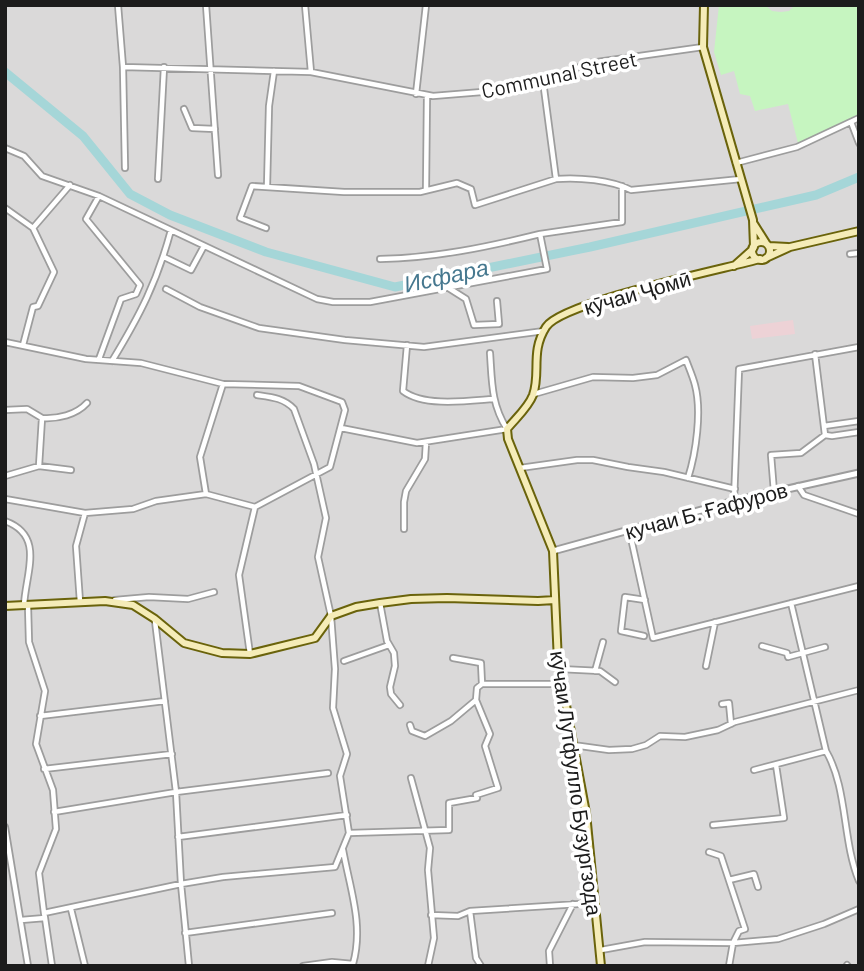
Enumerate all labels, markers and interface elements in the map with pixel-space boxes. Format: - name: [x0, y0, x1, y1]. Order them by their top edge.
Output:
- street label: Communal Street: [479, 45, 639, 103]
- water label: Исфара: [401, 252, 491, 298]
- street label: кӯчаи Ҷомӣ: [581, 265, 693, 319]
- street label: кучаи Б. Ғафуров: [622, 476, 790, 544]
- street label: кӯчаи Лутфулло Бузургзода: [546, 649, 608, 917]

